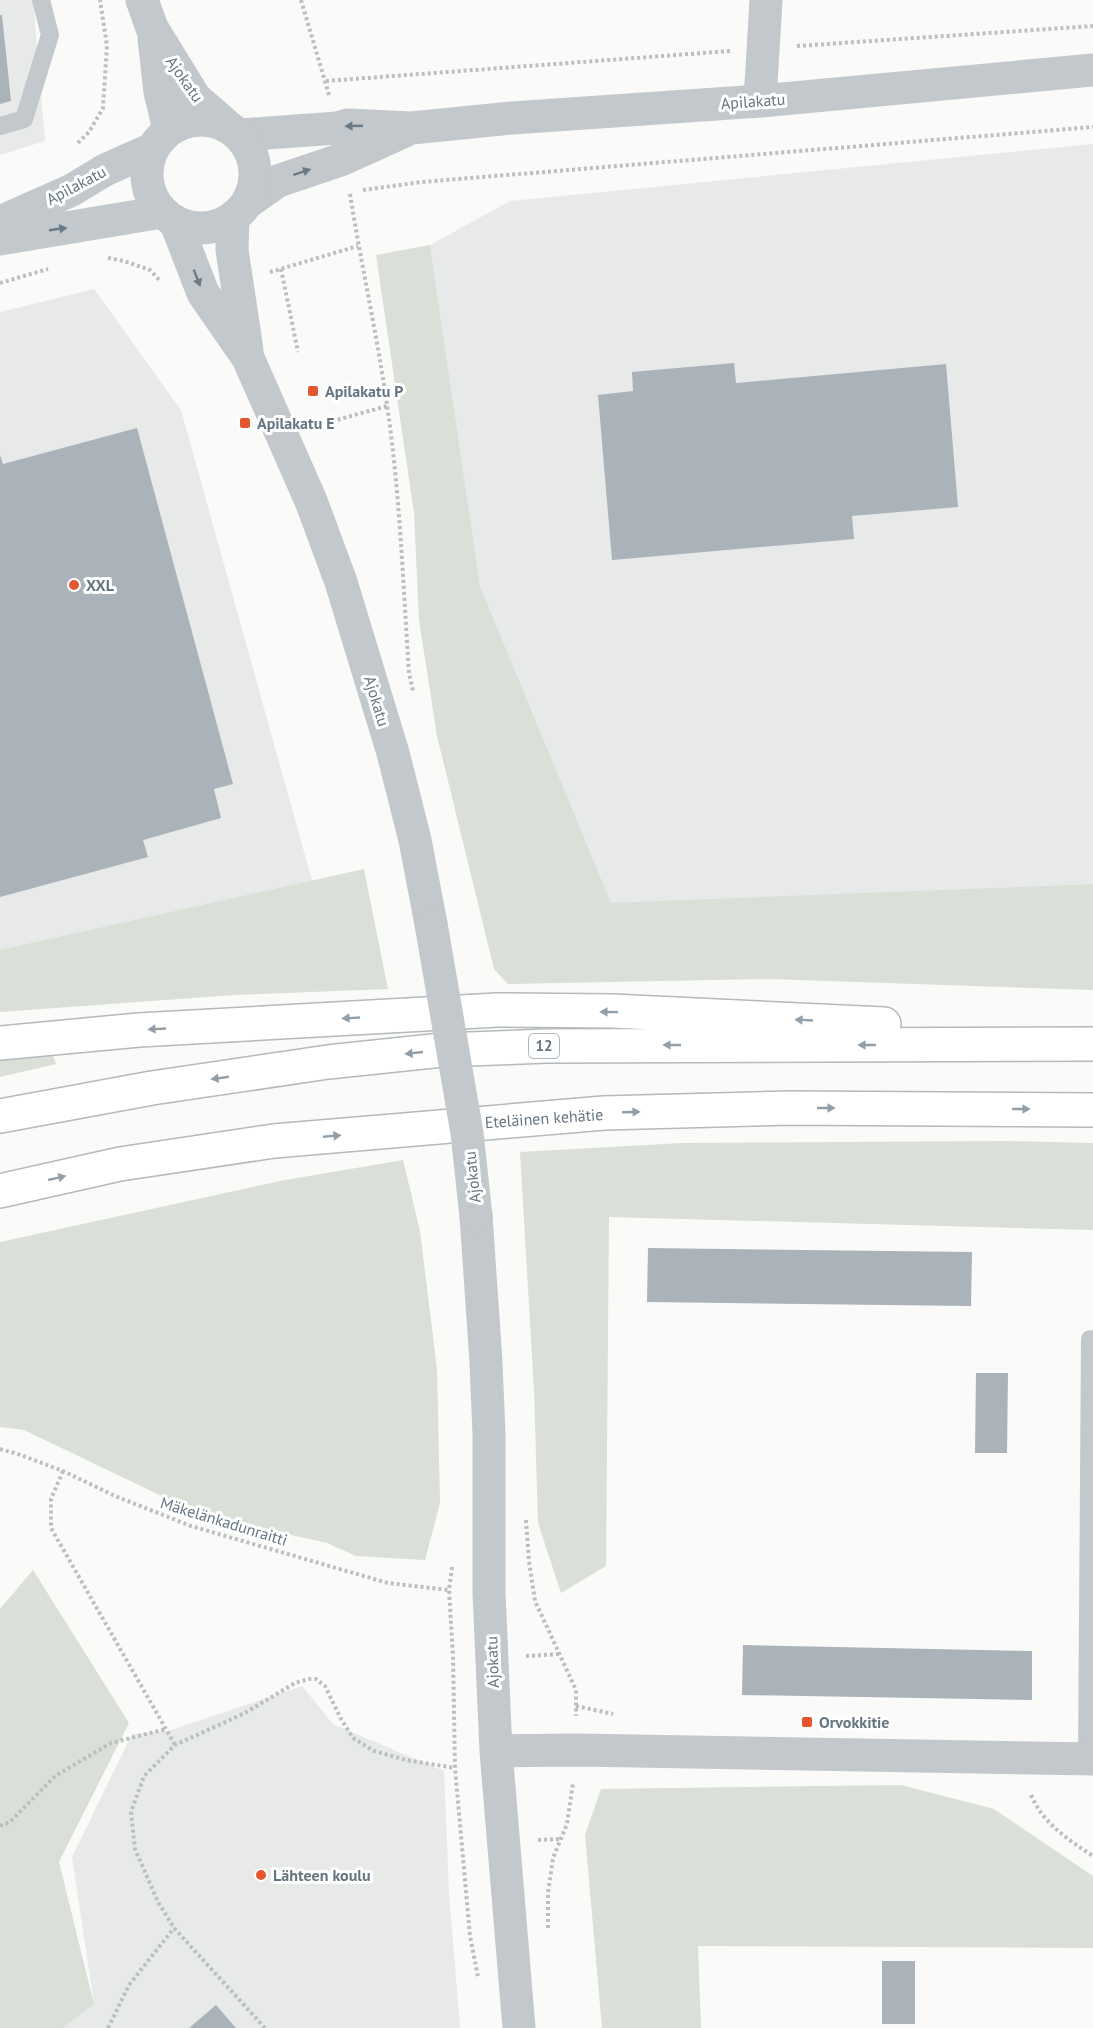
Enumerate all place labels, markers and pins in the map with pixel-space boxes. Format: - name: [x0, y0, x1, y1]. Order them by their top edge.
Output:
- place label: Apilakatu P: [325, 381, 403, 401]
- marker: Apilakatu P: [306, 384, 320, 398]
- place label: Apilakatu E: [257, 413, 335, 433]
- marker: Apilakatu E: [238, 416, 252, 430]
- place label: XXL: [86, 575, 115, 595]
- marker: XXL: [67, 578, 81, 592]
- place label: Orvokkitie: [819, 1712, 889, 1732]
- marker: Orvokkitie: [800, 1715, 814, 1729]
- place label: Lähteen koulu: [273, 1865, 371, 1885]
- marker: Lähteen koulu: [254, 1868, 268, 1882]

